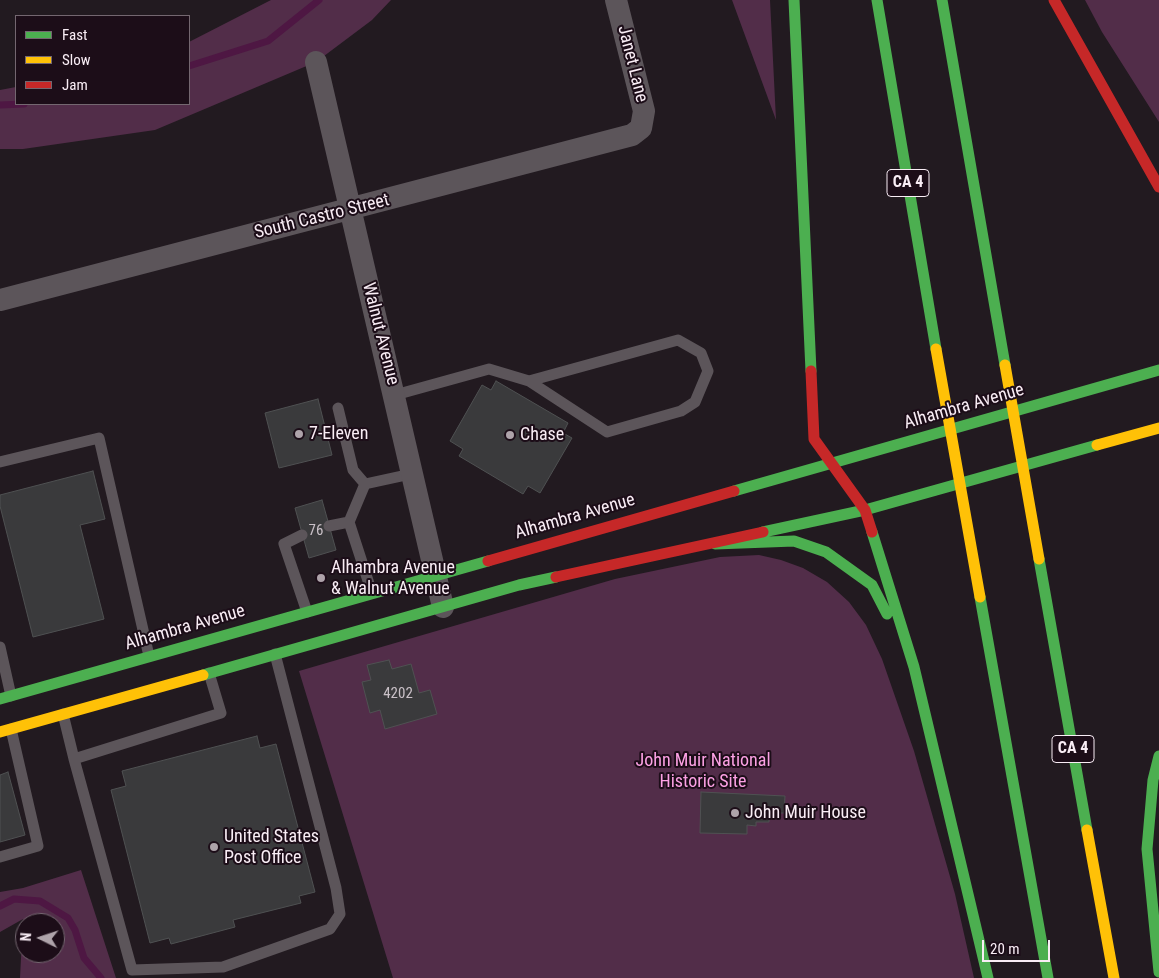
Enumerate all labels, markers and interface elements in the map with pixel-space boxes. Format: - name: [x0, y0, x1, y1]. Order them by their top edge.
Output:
- legend: [15, 15, 190, 105]
- street label: Janet Lane: [612, 23, 652, 105]
- text: Fast: [62, 26, 87, 44]
- text: Slow: [62, 51, 91, 69]
- text: Jam: [62, 76, 88, 94]
- road number: CA 4: [887, 170, 929, 197]
- street label: South Castro Street: [252, 190, 392, 244]
- street label: Walnut Avenue: [357, 281, 403, 387]
- street label: Alhambra Avenue: [901, 380, 1027, 434]
- place label: 7-Eleven: [309, 423, 368, 445]
- place label: Chase: [520, 424, 564, 446]
- marker: 7-Eleven: [293, 428, 305, 440]
- marker: Chase: [504, 429, 516, 441]
- street label: Alhambra Avenue: [512, 490, 638, 544]
- house number: 76: [309, 522, 323, 540]
- place label: Alhambra Avenue & Walnut Avenue: [331, 557, 455, 600]
- marker: Alhambra Avenue & Walnut Avenue: [315, 572, 327, 584]
- street label: Alhambra Avenue: [122, 601, 248, 655]
- house number: 4202: [383, 685, 413, 703]
- road number: CA 4: [1052, 736, 1094, 762]
- park label: John Muir National Historic Site: [635, 750, 771, 792]
- place label: John Muir House: [745, 802, 866, 824]
- marker: John Muir House: [729, 807, 741, 819]
- place label: United States Post Office: [224, 826, 319, 869]
- marker: United States Post Office: [208, 841, 220, 853]
- north arrow: [15, 913, 65, 963]
- scale bar: [984, 930, 1052, 962]
- text: N: [18, 932, 34, 942]
- text: 20 m: [990, 940, 1020, 958]

